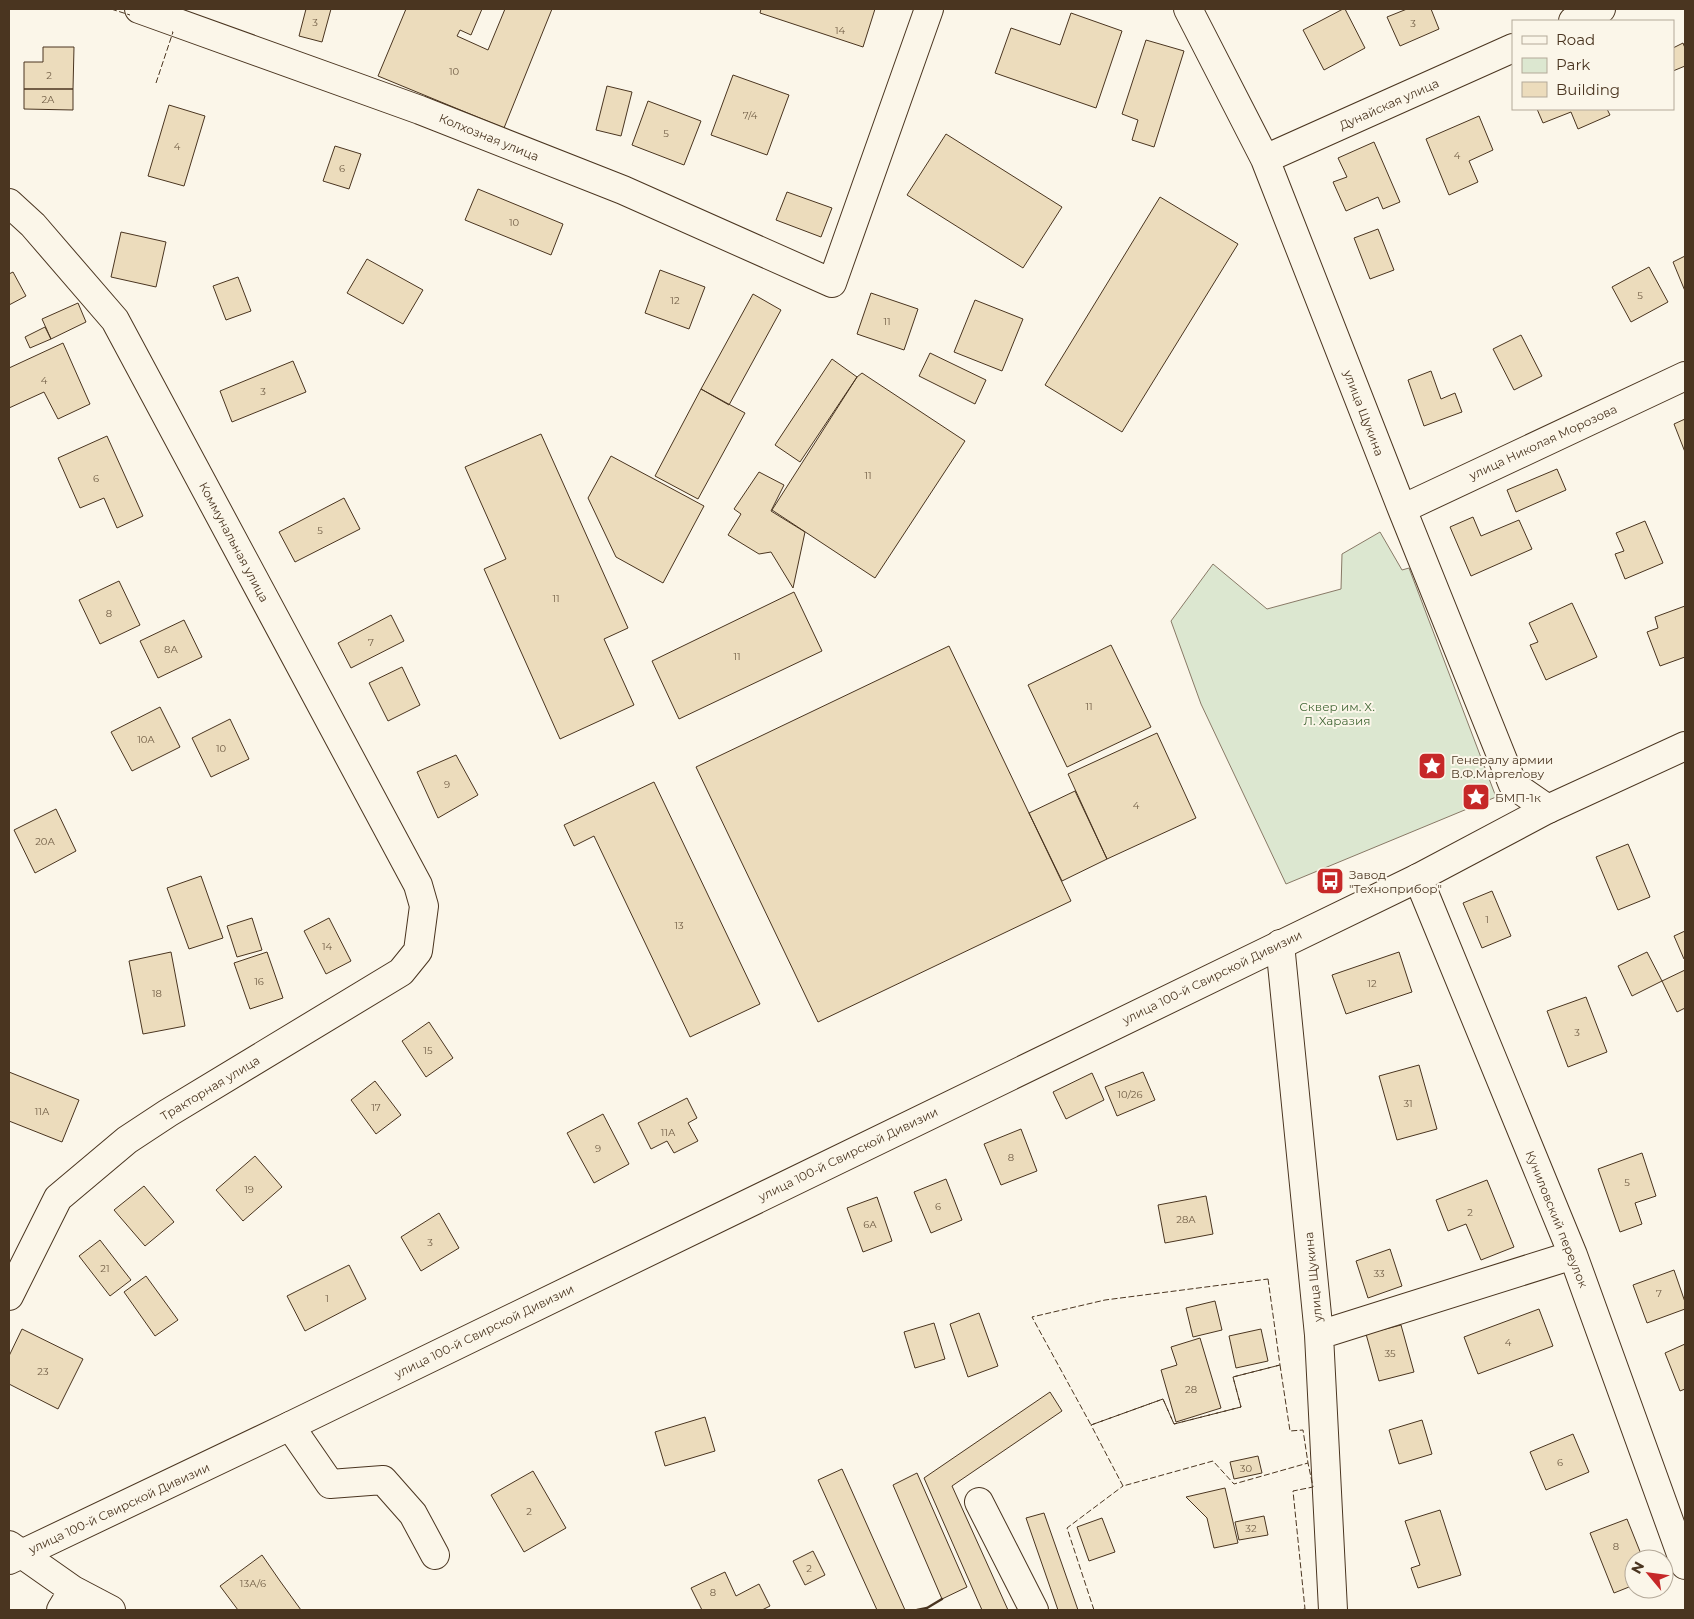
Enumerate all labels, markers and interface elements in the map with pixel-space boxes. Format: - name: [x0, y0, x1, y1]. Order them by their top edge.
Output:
- house number: 3: [312, 16, 318, 29]
- house number: 3: [1410, 17, 1416, 30]
- legend: [1512, 20, 1674, 110]
- house number: 14: [835, 24, 845, 37]
- text: Road: [1556, 30, 1595, 49]
- text: Park: [1556, 55, 1590, 74]
- house number: 10: [449, 65, 459, 78]
- house number: 2: [46, 69, 52, 82]
- street label: Дунайская улица: [1337, 75, 1441, 133]
- text: Building: [1556, 80, 1620, 99]
- house number: 2А: [41, 93, 55, 106]
- house number: 7/4: [743, 109, 758, 122]
- street label: Колхозная улица: [437, 110, 541, 164]
- house number: 5: [663, 127, 669, 140]
- house number: 4: [174, 140, 181, 153]
- house number: 4: [1454, 149, 1461, 162]
- house number: 6: [339, 162, 345, 175]
- house number: 10: [509, 216, 519, 229]
- house number: 5: [1637, 289, 1643, 302]
- house number: 12: [670, 294, 680, 307]
- house number: 11: [883, 315, 891, 328]
- street label: улица Щукина: [1340, 367, 1387, 458]
- house number: 4: [41, 374, 48, 387]
- house number: 3: [260, 385, 266, 398]
- street label: улица Николая Морозова: [1466, 401, 1619, 483]
- house number: 11: [864, 469, 872, 482]
- house number: 6: [93, 472, 99, 485]
- street label: Коммунальная улица: [196, 479, 272, 605]
- house number: 5: [317, 524, 323, 537]
- house number: 11: [552, 592, 560, 605]
- house number: 8: [106, 607, 112, 620]
- house number: 7: [368, 636, 374, 649]
- house number: 8А: [164, 643, 178, 656]
- house number: 11: [733, 650, 741, 663]
- park label: Сквер им. Х. Л. Харазия: [1299, 699, 1375, 728]
- house number: 11: [1085, 700, 1093, 713]
- house number: 10А: [137, 733, 155, 746]
- house number: 10: [216, 742, 226, 755]
- place icon: Генералу армии В.Ф.Маргелову: [1417, 751, 1447, 781]
- place label: Генералу армии В.Ф.Маргелову: [1451, 752, 1553, 781]
- house number: 9: [444, 778, 450, 791]
- place icon: БМП-1к: [1461, 782, 1491, 812]
- place label: БМП-1к: [1495, 790, 1541, 805]
- house number: 4: [1133, 799, 1140, 812]
- house number: 20А: [35, 835, 55, 848]
- bus stop icon: Завод "Техноприбор": [1315, 866, 1345, 896]
- place label: Завод "Техноприбор": [1349, 867, 1442, 896]
- house number: 1: [1485, 913, 1489, 926]
- house number: 13: [674, 919, 684, 932]
- street label: улица 100-й Свирской Дивизии: [1119, 927, 1304, 1028]
- house number: 14: [322, 940, 332, 953]
- house number: 16: [254, 975, 264, 988]
- house number: 12: [1367, 977, 1377, 990]
- house number: 18: [152, 987, 162, 1000]
- house number: 3: [1574, 1026, 1580, 1039]
- house number: 15: [423, 1044, 433, 1057]
- street label: Тракторная улица: [158, 1052, 262, 1124]
- house number: 10/26: [1117, 1088, 1143, 1101]
- house number: 31: [1403, 1097, 1413, 1110]
- house number: 17: [371, 1101, 381, 1114]
- street label: улица 100-й Свирской Дивизии: [755, 1104, 940, 1205]
- house number: 11А: [35, 1105, 50, 1118]
- house number: 11А: [661, 1126, 676, 1139]
- house number: 9: [595, 1142, 601, 1155]
- street label: Куниловский переулок: [1523, 1148, 1591, 1290]
- house number: 8: [1008, 1151, 1014, 1164]
- house number: 5: [1624, 1176, 1630, 1189]
- house number: 19: [244, 1183, 254, 1196]
- house number: 6: [935, 1200, 941, 1213]
- house number: 2: [1467, 1206, 1473, 1219]
- house number: 28А: [1176, 1213, 1196, 1226]
- house number: 6А: [863, 1218, 877, 1231]
- street label: улица Щукина: [1301, 1231, 1325, 1324]
- house number: 3: [427, 1236, 433, 1249]
- house number: 21: [100, 1262, 110, 1275]
- house number: 33: [1373, 1267, 1385, 1280]
- street label: улица 100-й Свирской Дивизии: [391, 1281, 576, 1382]
- house number: 7: [1656, 1287, 1662, 1300]
- house number: 1: [325, 1292, 329, 1305]
- house number: 4: [1505, 1336, 1512, 1349]
- house number: 35: [1384, 1347, 1396, 1360]
- house number: 23: [37, 1365, 49, 1378]
- house number: 28: [1185, 1383, 1197, 1396]
- house number: 6: [1557, 1456, 1563, 1469]
- street label: улица 100-й Свирской Дивизии: [25, 1459, 212, 1557]
- house number: 30: [1240, 1462, 1253, 1475]
- house number: 2: [526, 1505, 532, 1518]
- house number: 32: [1245, 1522, 1257, 1535]
- house number: 8: [1613, 1540, 1619, 1553]
- north arrow: [1624, 1549, 1674, 1599]
- text: N: [1627, 1558, 1648, 1577]
- house number: 2: [806, 1562, 812, 1575]
- house number: 13А/6: [240, 1577, 266, 1590]
- house number: 8: [710, 1586, 716, 1599]

